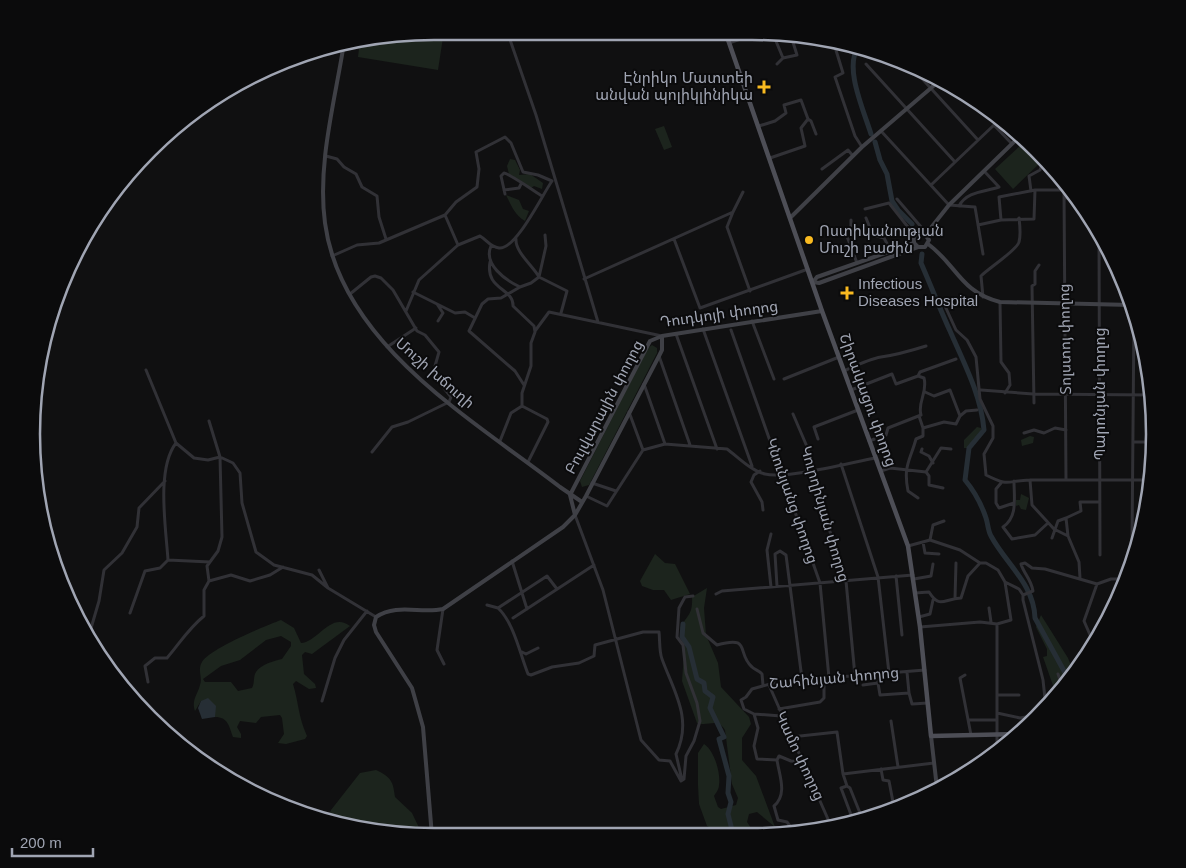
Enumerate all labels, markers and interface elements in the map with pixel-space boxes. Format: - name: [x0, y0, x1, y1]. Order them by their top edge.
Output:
- place label: Էնրիկո Մատտեի անվան պոլիկլինիկա: [595, 69, 753, 104]
- marker: Էնրիկո Մատտեի անվան պոլիկլինիկա: [757, 80, 771, 94]
- place label: Ոստիկանության Մուշի բաժին: [819, 222, 944, 257]
- marker: Ոստիկանության Մուշի բաժին: [803, 234, 815, 246]
- place label: Infectious Diseases Hospital: [858, 275, 978, 309]
- street label: Տոլստոյ փողոց: [1055, 283, 1075, 395]
- marker: Infectious Diseases Hospital: [840, 286, 854, 300]
- street label: Դուդկոյի փողոց: [659, 297, 779, 331]
- street label: Պարոնյան փողոց: [1091, 328, 1109, 461]
- street label: Շիրակացու փողոց: [836, 331, 900, 469]
- street label: Մուշի խճուղի: [392, 334, 478, 412]
- street label: Բուլվարային փողոց: [561, 337, 647, 477]
- street label: Կնունյանց փողոց: [762, 436, 822, 566]
- street label: Կուրղինյան փողոց: [797, 444, 853, 584]
- street label: Շահինյան փողոց: [768, 663, 900, 693]
- street label: Կամո փողոց: [772, 709, 828, 803]
- scale bar: [12, 826, 94, 858]
- text: 200 m: [20, 834, 62, 851]

